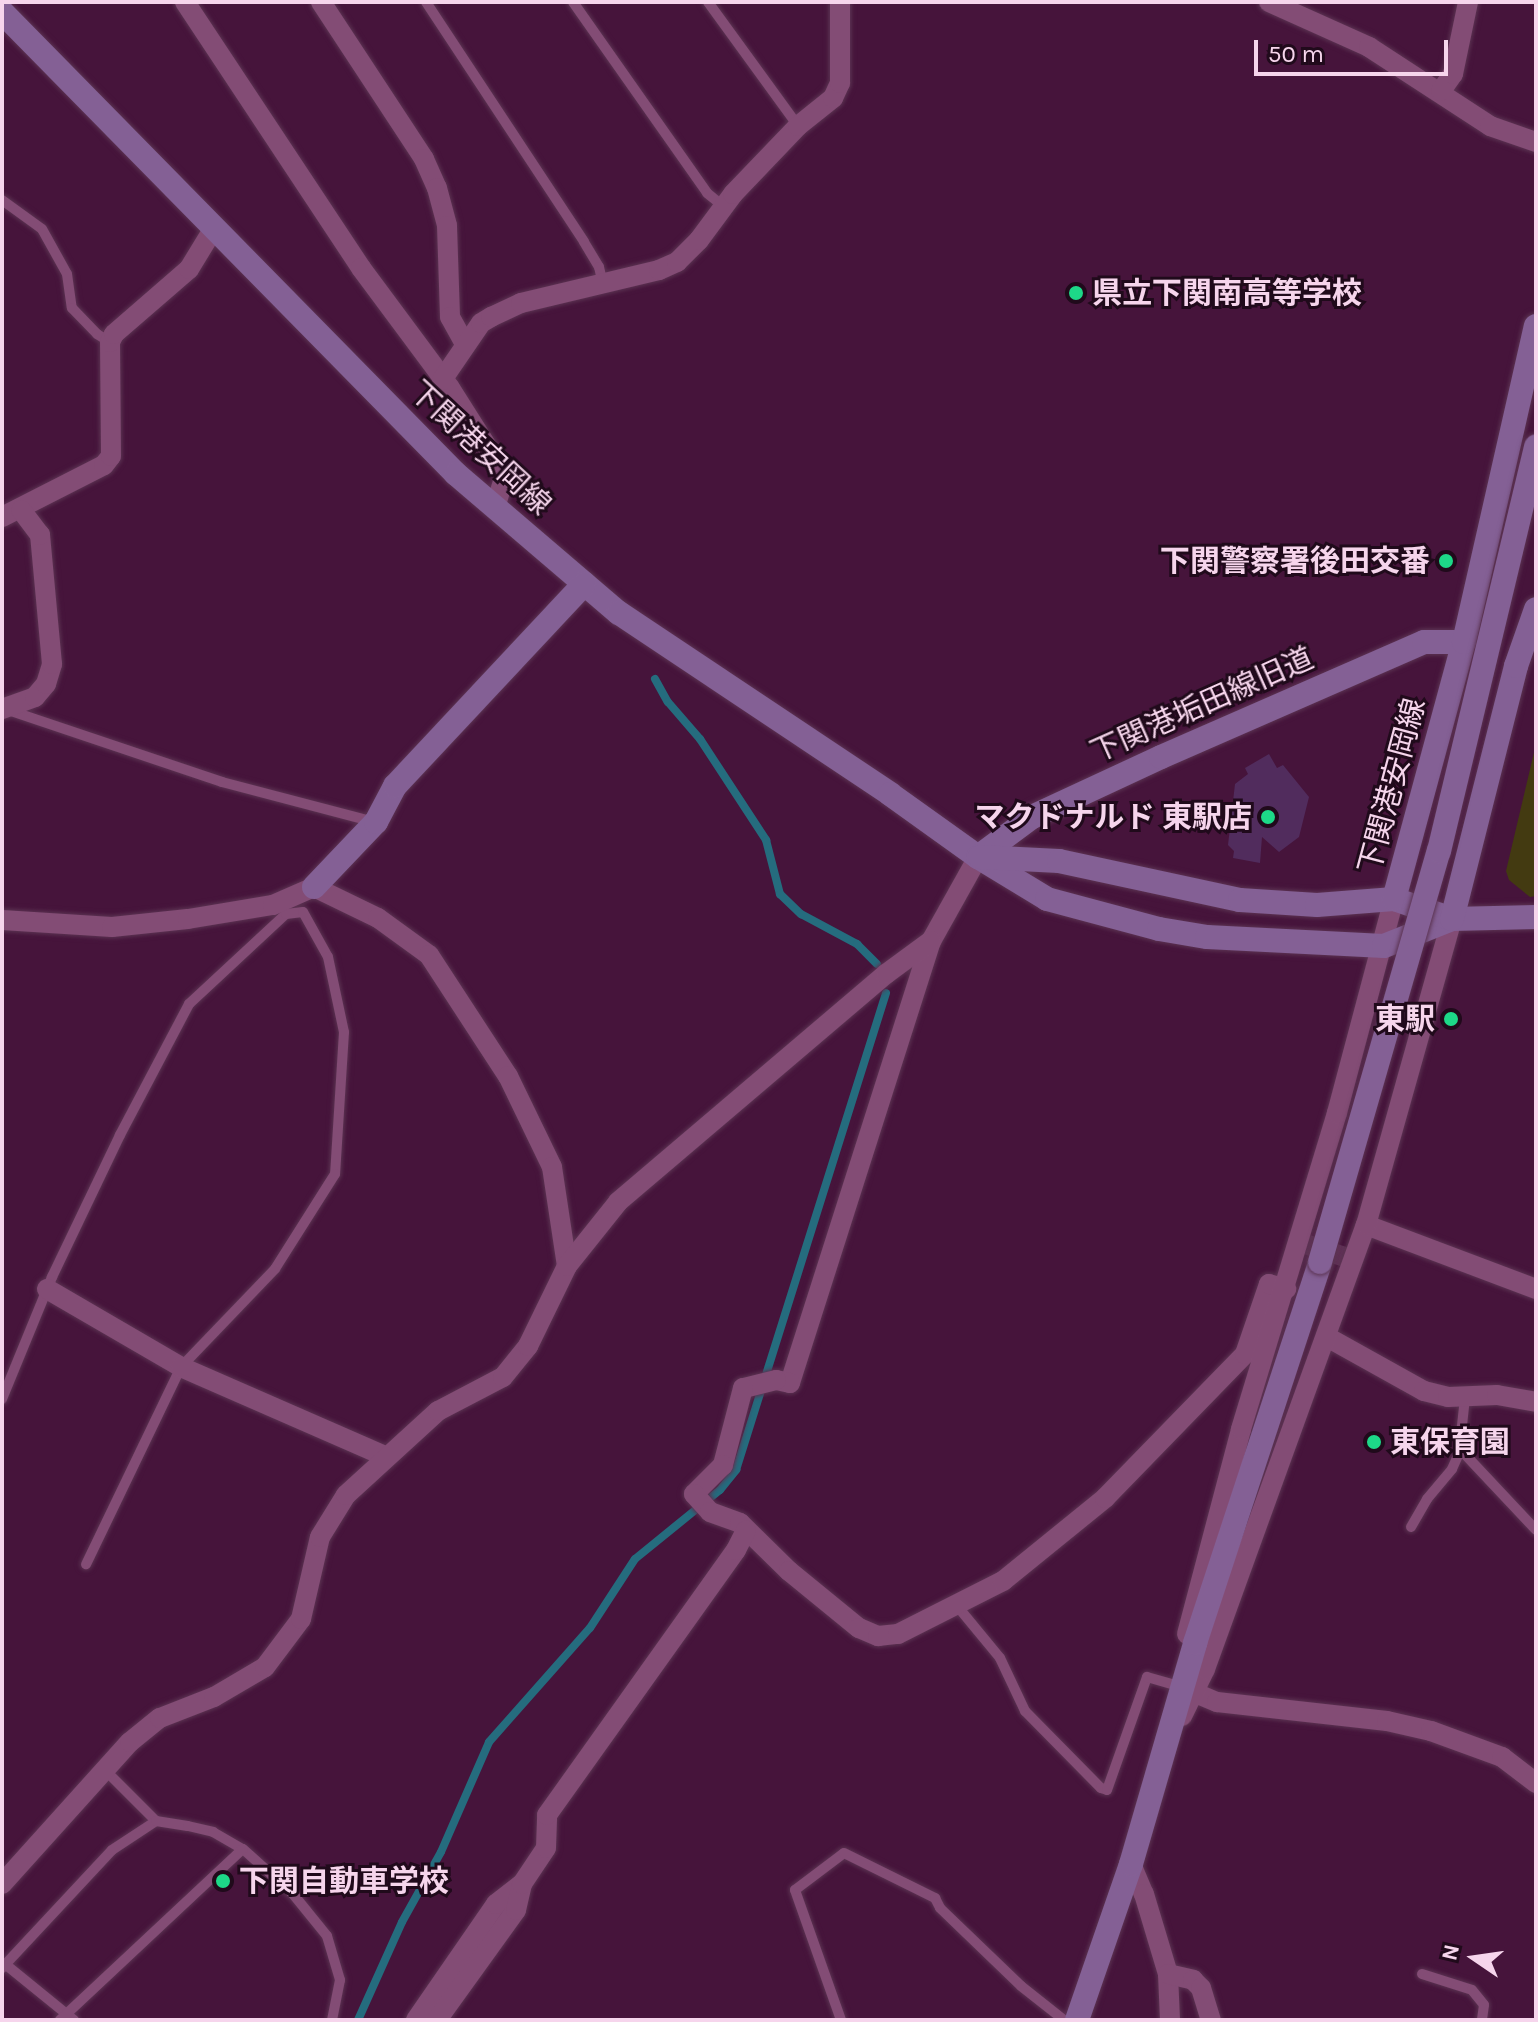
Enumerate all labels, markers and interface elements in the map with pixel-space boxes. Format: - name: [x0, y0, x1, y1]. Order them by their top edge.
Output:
- scale bar: [1258, 24, 1452, 74]
- text: 50 m: [1268, 40, 1324, 68]
- place label: 県立下関南高等学校: [1092, 275, 1362, 311]
- marker: 県立下関南高等学校: [1067, 284, 1085, 302]
- street label: 下関港安岡線: [402, 373, 558, 523]
- place label: 下関警察署後田交番: [1160, 543, 1430, 579]
- marker: 下関警察署後田交番: [1437, 552, 1455, 570]
- street label: 下関港垢田線旧道: [1085, 640, 1319, 770]
- street label: 下関港安岡線: [1351, 694, 1433, 878]
- place label: マクドナルド 東駅店: [974, 799, 1252, 835]
- marker: マクドナルド 東駅店: [1259, 808, 1277, 826]
- place label: 東駅: [1375, 1001, 1435, 1037]
- marker: 東駅: [1442, 1010, 1460, 1028]
- place label: 東保育園: [1390, 1424, 1510, 1460]
- marker: 東保育園: [1365, 1433, 1383, 1451]
- place label: 下関自動車学校: [239, 1863, 449, 1899]
- marker: 下関自動車学校: [214, 1872, 232, 1890]
- north arrow: [1434, 1918, 1514, 1998]
- text: N: [1436, 1942, 1465, 1963]

